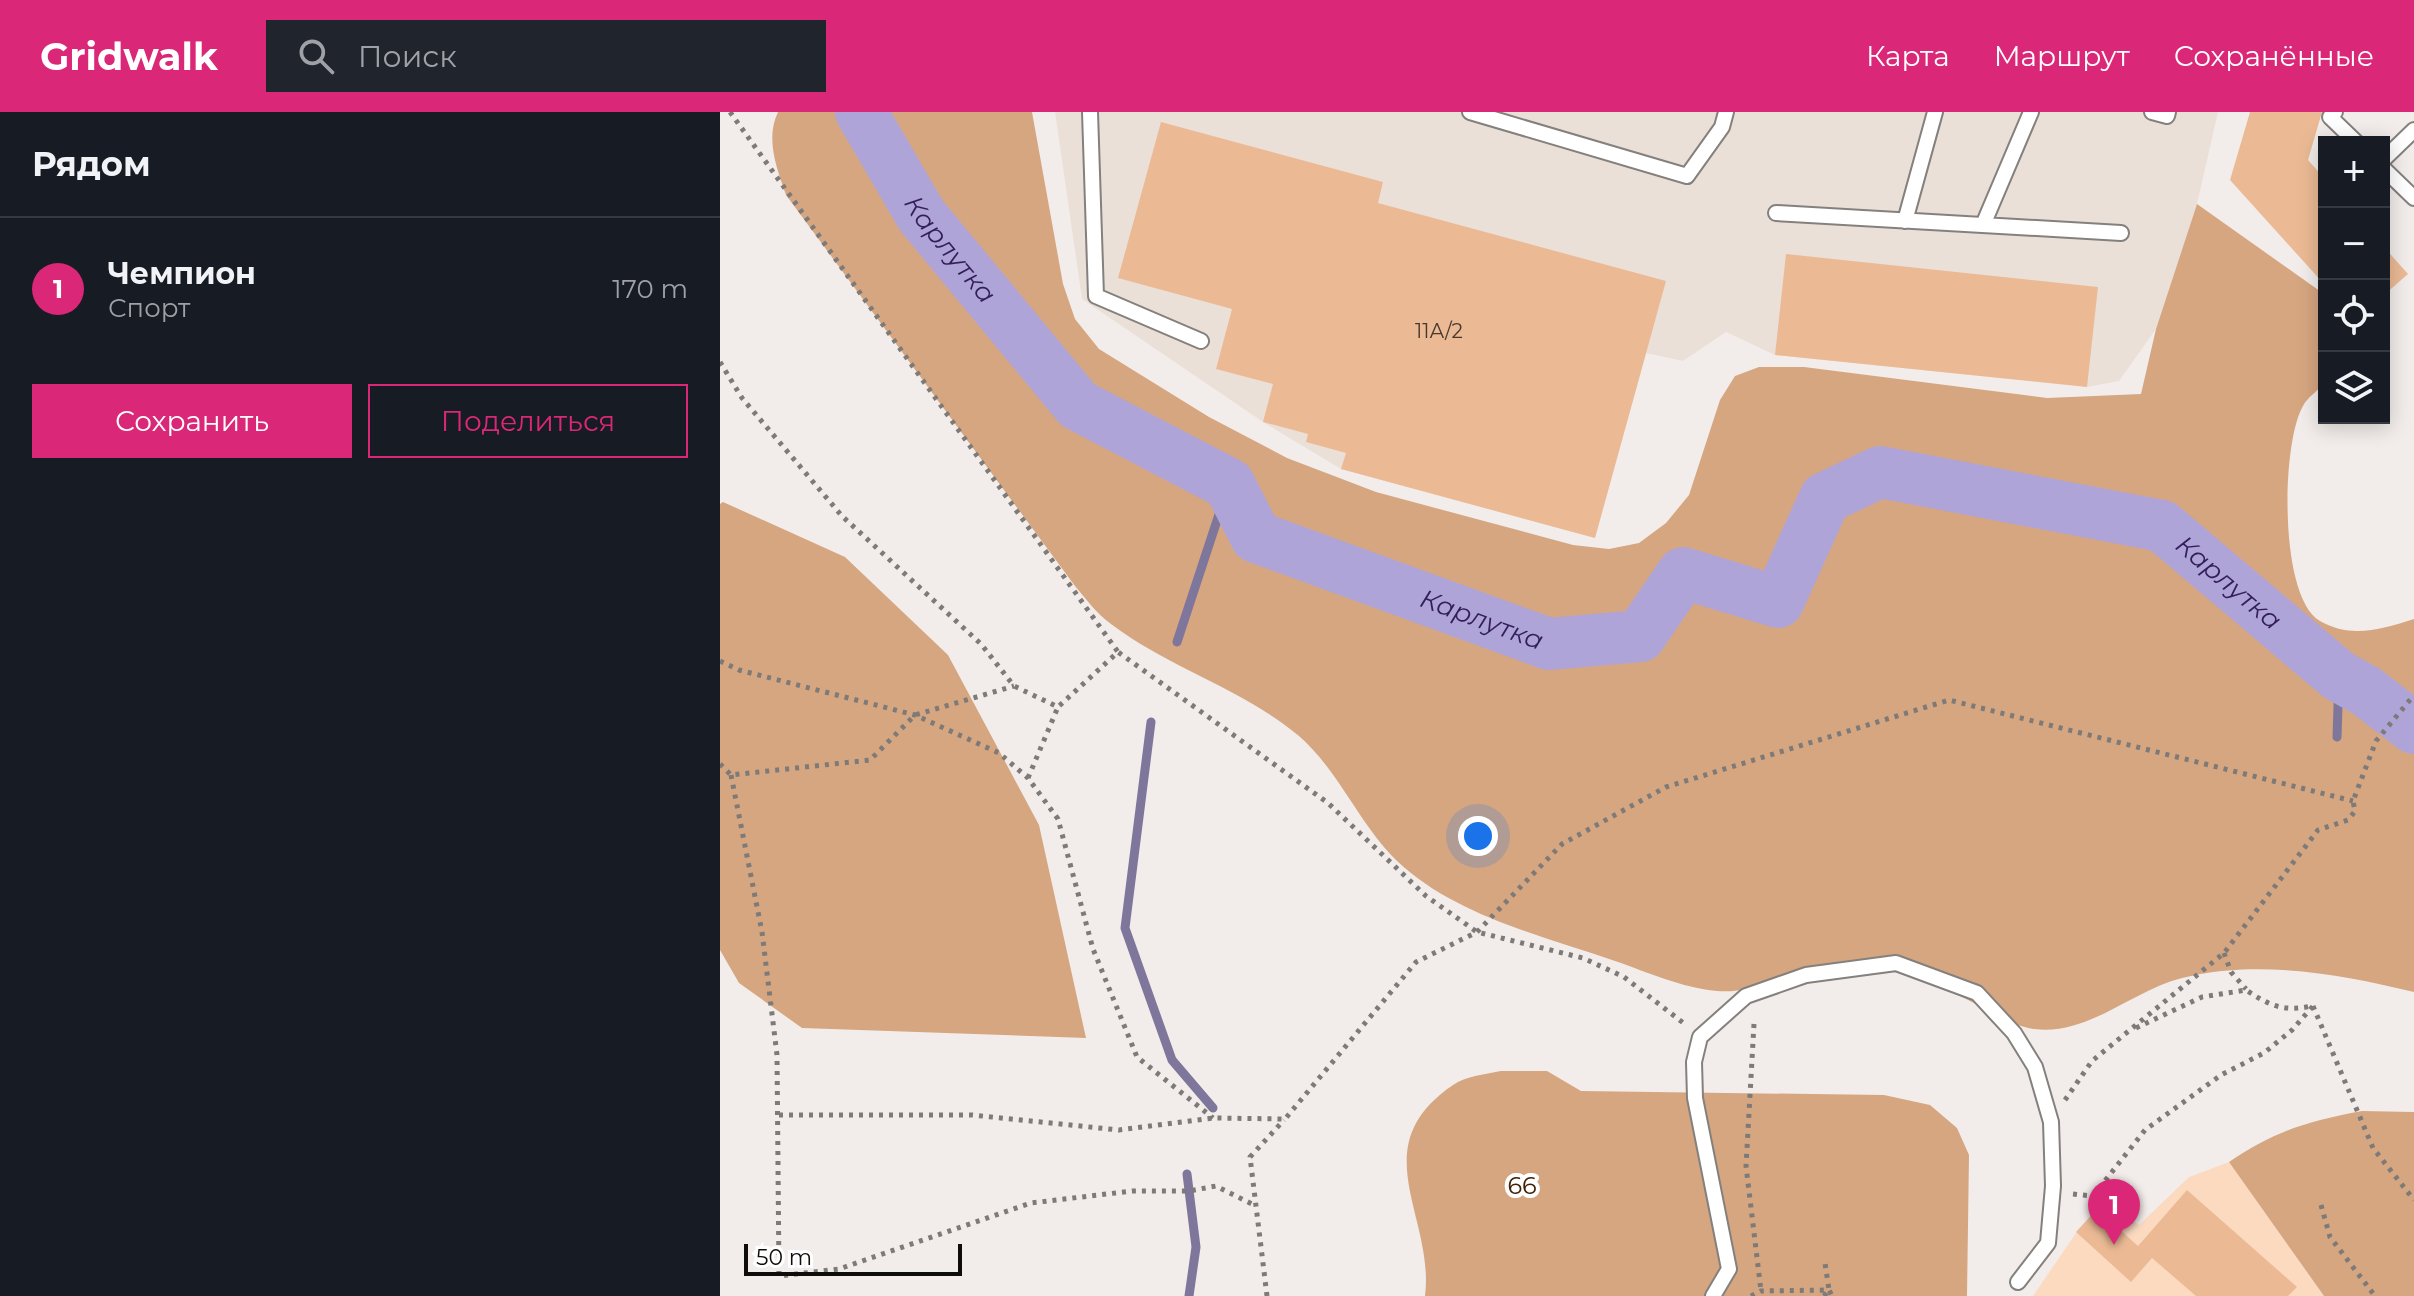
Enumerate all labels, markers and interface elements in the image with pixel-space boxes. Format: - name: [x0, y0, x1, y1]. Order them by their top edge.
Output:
- search box: [266, 20, 826, 92]
- text: Gridwalk: [40, 33, 218, 80]
- icon: search: [294, 34, 338, 78]
- text: Поиск: [358, 38, 457, 75]
- text: Карта: [1866, 39, 1950, 73]
- text: Маршрут: [1994, 39, 2130, 73]
- text: Сохранённые: [2174, 39, 2374, 73]
- map controls: [2318, 136, 2390, 424]
- button: +: [2318, 136, 2390, 208]
- text: Рядом: [32, 143, 151, 185]
- water label: Карлутка: [897, 190, 1003, 309]
- button: −: [2318, 208, 2390, 280]
- text: Чемпион: [108, 255, 256, 292]
- text: 1: [53, 273, 63, 305]
- text: 170 m: [612, 273, 688, 305]
- button: locate: [2318, 280, 2390, 352]
- text: Спорт: [108, 292, 190, 324]
- house number: 11А/2: [1415, 319, 1463, 343]
- button: layers: [2318, 352, 2390, 424]
- button: Сохранить: [32, 384, 352, 458]
- button: Поделиться: [368, 384, 688, 458]
- water label: Карлутка: [2169, 529, 2288, 636]
- water label: Карлутка: [1416, 582, 1548, 657]
- your location: [1458, 816, 1498, 856]
- park label: 66: [1507, 1171, 1537, 1200]
- pin: 1: [2088, 1179, 2140, 1245]
- scale bar: [744, 1240, 962, 1276]
- text: 50 m: [756, 1244, 812, 1271]

